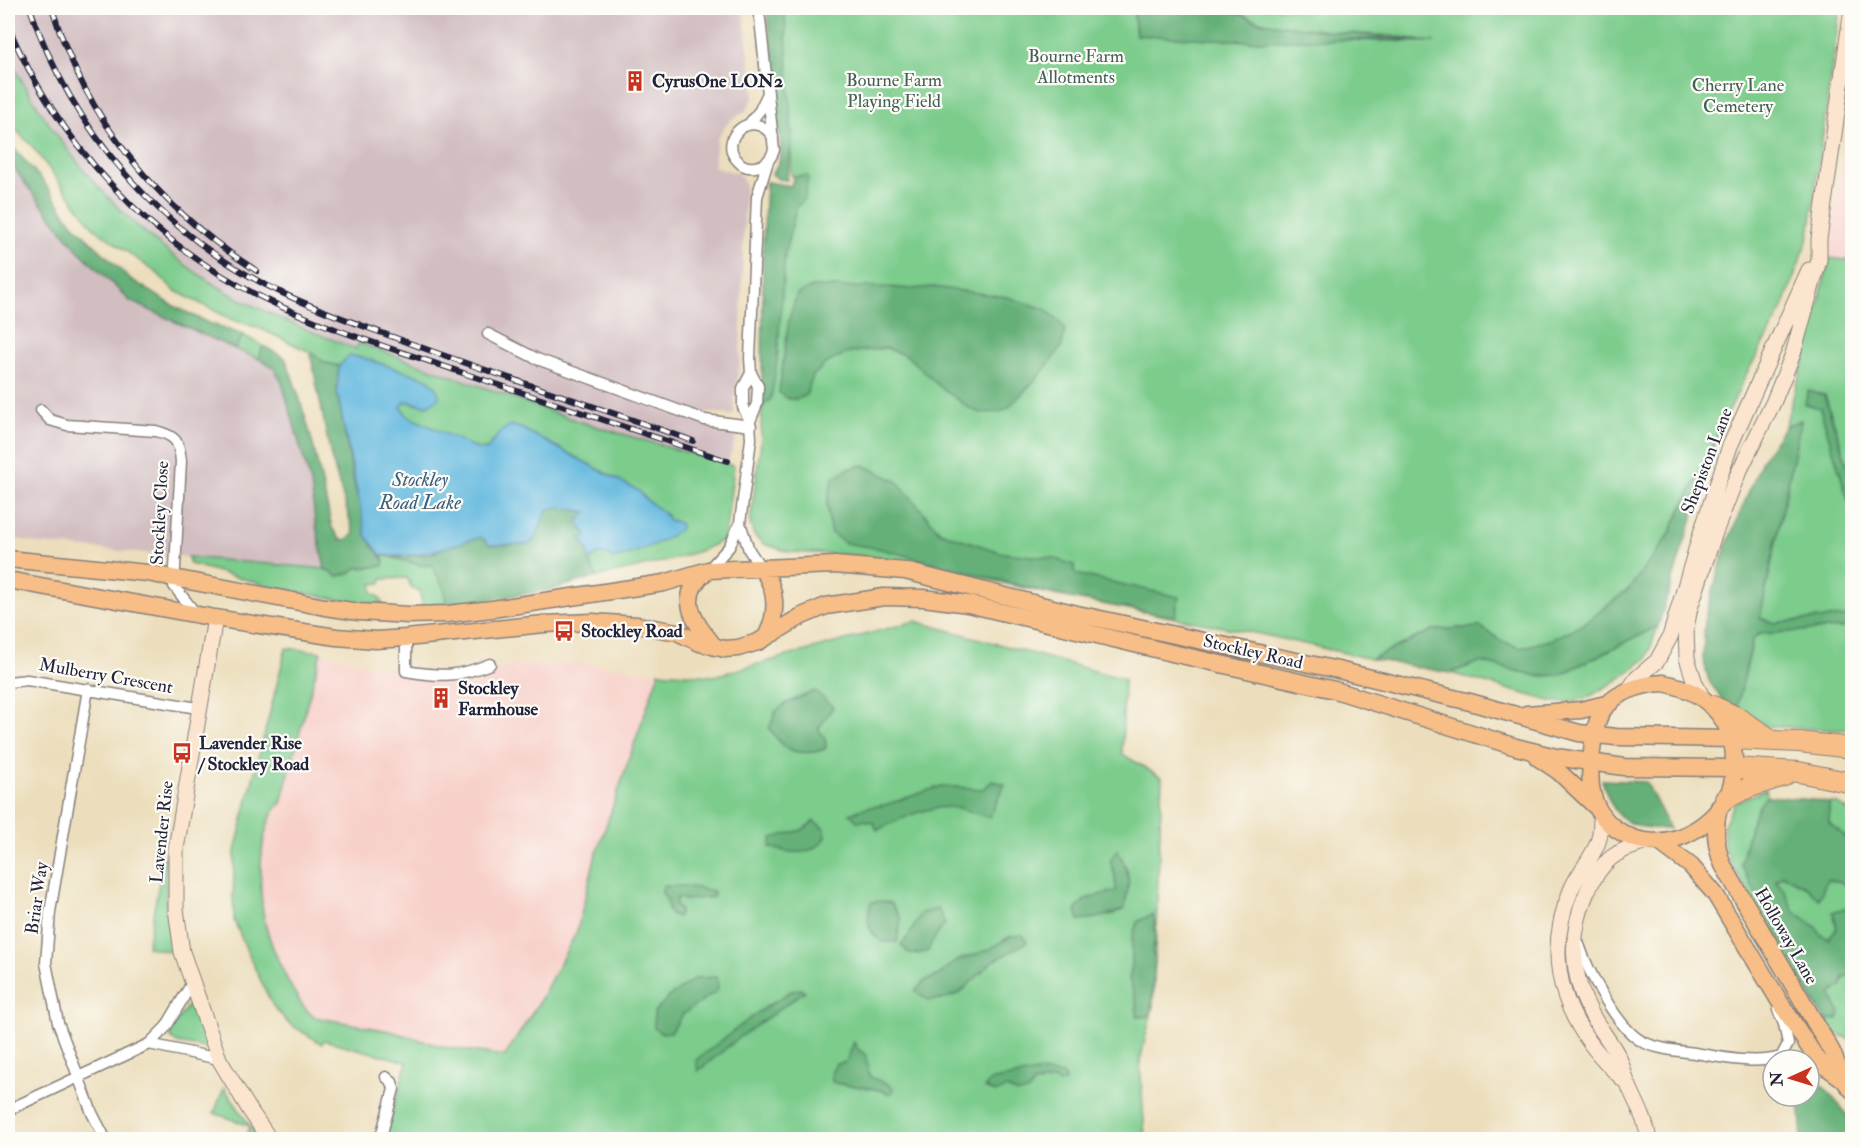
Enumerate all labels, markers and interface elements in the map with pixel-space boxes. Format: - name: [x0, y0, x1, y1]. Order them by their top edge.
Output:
- park label: Bourne Farm Allotments: [1028, 45, 1124, 89]
- building icon: CyrusOne LON2: [623, 69, 647, 93]
- park label: Bourne Farm Playing Field: [846, 69, 942, 113]
- place label: CyrusOne LON2: [652, 70, 783, 93]
- park label: Cherry Lane Cemetery: [1692, 74, 1785, 118]
- street label: Shepiston Lane: [1676, 404, 1738, 517]
- street label: Stockley Close: [146, 460, 174, 566]
- water label: Stockley Road Lake: [378, 467, 461, 515]
- bus stop icon: Stockley Road: [552, 619, 576, 643]
- place label: Stockley Road: [581, 620, 683, 643]
- street label: Stockley Road: [1201, 629, 1305, 675]
- street label: Mulberry Crescent: [37, 653, 175, 699]
- place label: Stockley Farmhouse: [458, 677, 538, 721]
- building icon: Stockley Farmhouse: [429, 686, 453, 710]
- place label: Lavender Rise / Stockley Road: [197, 732, 309, 776]
- bus stop icon: Lavender Rise / Stockley Road: [170, 741, 194, 765]
- street label: Lavender Rise: [145, 779, 179, 884]
- street label: Briar Way: [21, 859, 54, 936]
- street label: Holloway Lane: [1749, 883, 1823, 989]
- north arrow: [1761, 1048, 1821, 1108]
- text: N: [1767, 1070, 1788, 1088]

